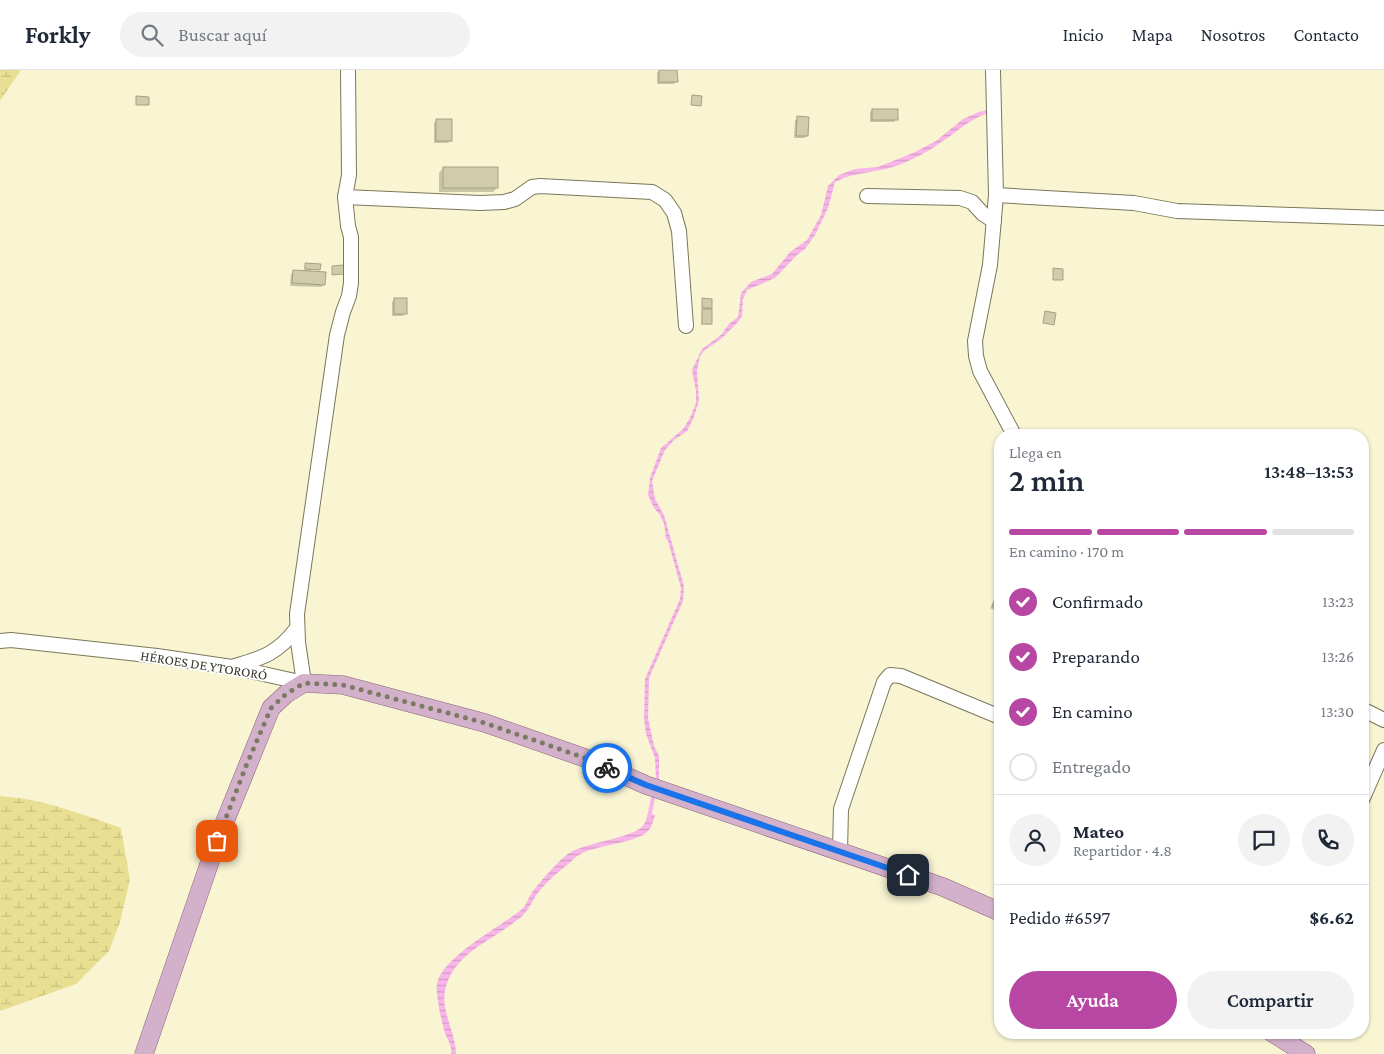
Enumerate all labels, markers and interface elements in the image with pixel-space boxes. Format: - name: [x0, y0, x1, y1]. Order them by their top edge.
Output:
- search box: [120, 12, 470, 57]
- text: Forkly: [25, 21, 90, 48]
- icon: search: [138, 21, 166, 49]
- text: Buscar aquí: [178, 24, 267, 45]
- text: Inicio: [1063, 25, 1104, 45]
- text: Mapa: [1132, 25, 1173, 45]
- text: Nosotros: [1201, 25, 1265, 45]
- text: Contacto: [1293, 25, 1359, 45]
- text: Llega en: [1009, 444, 1062, 461]
- text: 13:48–13:53: [1264, 461, 1354, 482]
- text: 2 min: [1009, 462, 1084, 498]
- text: En camino · 170 m: [1009, 543, 1124, 560]
- icon: check: [1009, 588, 1037, 616]
- text: Confirmado: [1052, 591, 1143, 612]
- text: 13:23: [1322, 593, 1354, 610]
- icon: check: [1009, 643, 1037, 671]
- text: Preparando: [1052, 646, 1140, 667]
- street label: HÉROES DE YTORORÓ: [139, 647, 269, 683]
- text: 13:26: [1322, 648, 1354, 665]
- icon: check: [1009, 698, 1037, 726]
- text: En camino: [1052, 701, 1133, 722]
- text: 13:30: [1321, 703, 1354, 720]
- courier: [582, 743, 632, 793]
- icon: bike: [593, 754, 621, 782]
- text: Entregado: [1052, 756, 1131, 777]
- button: person: [1009, 814, 1061, 866]
- button: chat: [1238, 814, 1290, 866]
- button: phone: [1302, 814, 1354, 866]
- pin: [196, 820, 238, 862]
- text: Mateo: [1073, 821, 1124, 842]
- icon: bag: [203, 827, 231, 855]
- text: Repartidor · 4.8: [1073, 842, 1172, 859]
- pin: [887, 854, 929, 896]
- icon: home: [894, 861, 922, 889]
- text: Pedido #6597: [1009, 907, 1110, 928]
- text: $6.62: [1310, 907, 1354, 928]
- button: Ayuda: [1009, 971, 1177, 1029]
- button: Compartir: [1187, 971, 1354, 1029]

